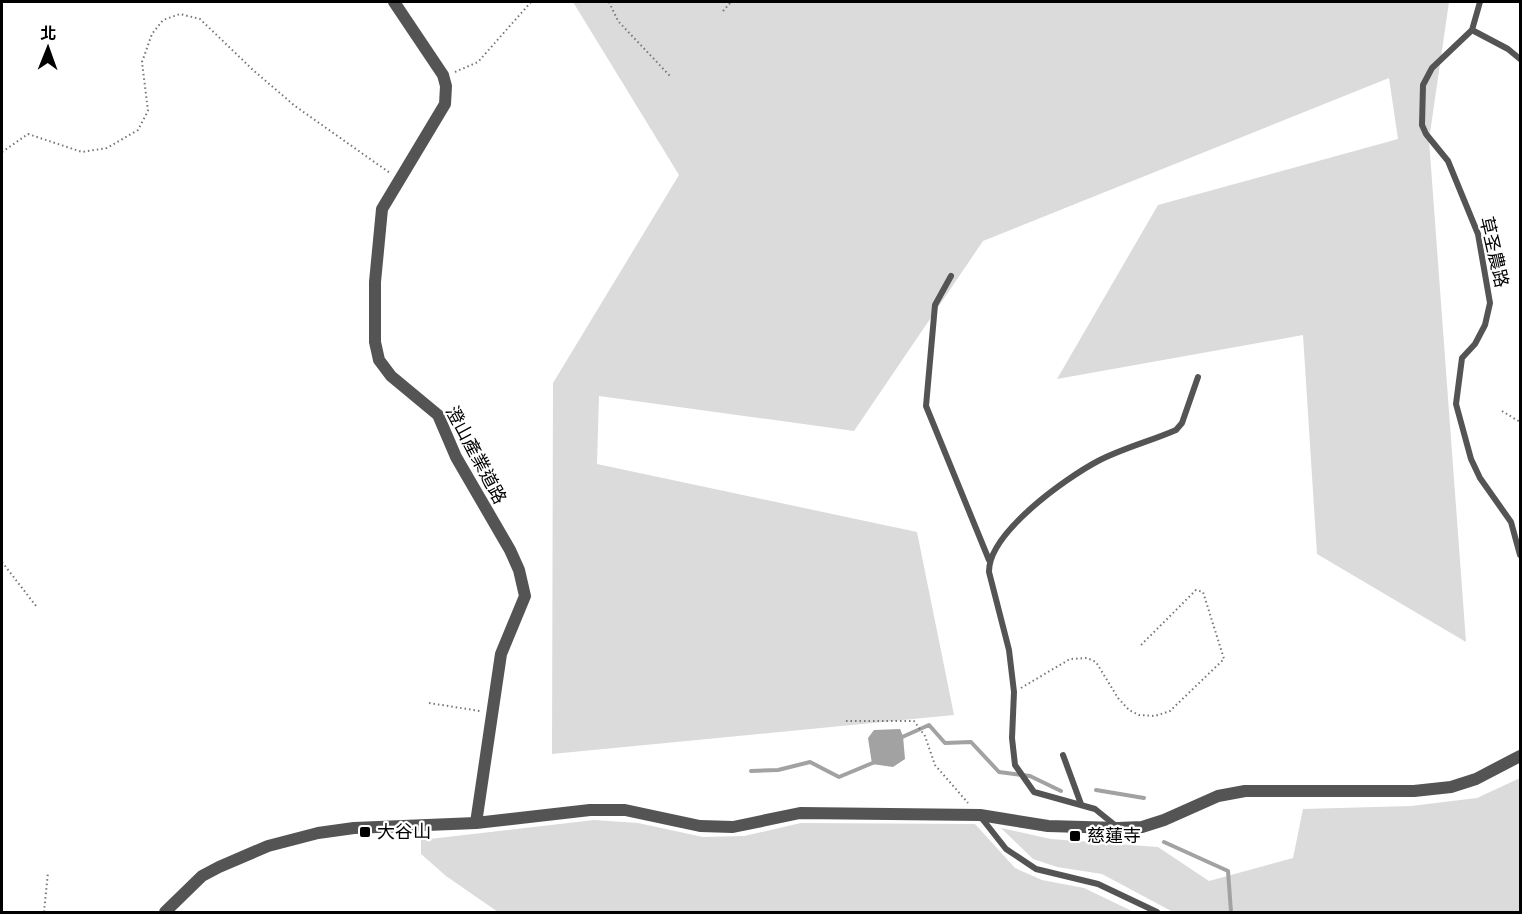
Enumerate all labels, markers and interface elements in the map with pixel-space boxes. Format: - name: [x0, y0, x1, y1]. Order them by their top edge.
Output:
- north arrow: [18, 18, 78, 78]
- text: 北: [40, 21, 56, 45]
- street label: 草圣農路: [1473, 214, 1516, 290]
- street label: 澄山產業道路: [439, 401, 514, 509]
- place label: 大谷山: [377, 818, 431, 845]
- place label: 慈蓮寺: [1087, 822, 1141, 849]
- marker: 大谷山: [358, 825, 372, 839]
- marker: 慈蓮寺: [1068, 829, 1082, 843]

